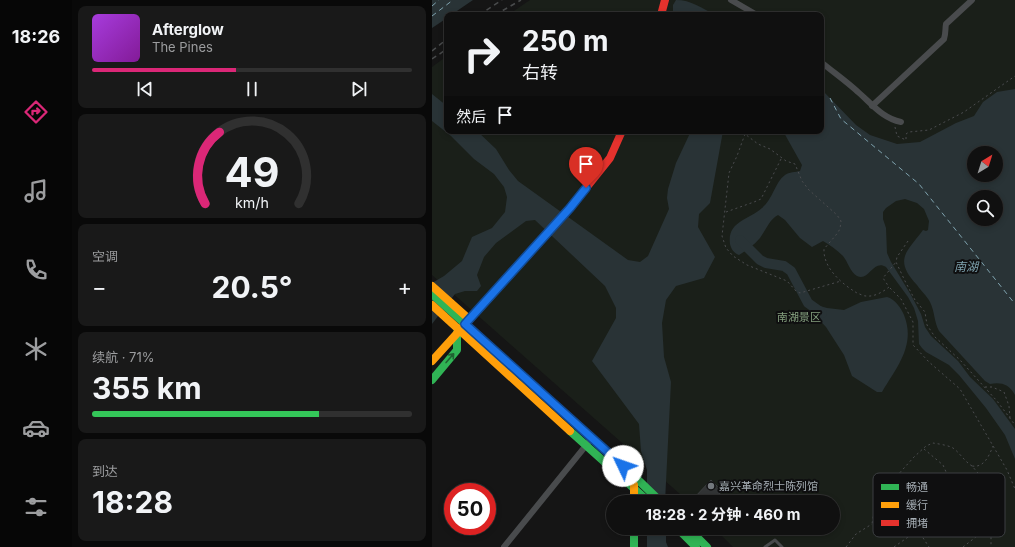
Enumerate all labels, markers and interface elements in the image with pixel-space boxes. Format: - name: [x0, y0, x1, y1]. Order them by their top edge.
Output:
- text: Afterglow: [152, 20, 224, 39]
- text: 250 m: [522, 24, 609, 58]
- text: 18:26: [12, 26, 60, 47]
- icon: right: [456, 28, 508, 80]
- text: The Pines: [152, 39, 213, 55]
- text: 右转: [522, 62, 558, 83]
- icon: previous: [134, 78, 156, 100]
- icon: pause: [241, 78, 263, 100]
- icon: next: [348, 78, 370, 100]
- icon: directions: [22, 98, 50, 126]
- icon: arrive: [494, 104, 516, 126]
- text: 然后: [456, 107, 486, 126]
- north arrow: [967, 146, 1003, 182]
- map controls: [967, 146, 1003, 226]
- text: 49: [224, 147, 280, 197]
- pin: [569, 147, 603, 188]
- icon: arrive: [575, 153, 597, 175]
- icon: music: [22, 177, 50, 205]
- button: search: [967, 190, 1003, 226]
- text: km/h: [235, 193, 269, 210]
- text: 空调: [92, 248, 118, 264]
- icon: phone: [22, 256, 50, 284]
- water label: 南湖: [954, 259, 980, 274]
- text: 20.5°: [212, 269, 292, 305]
- text: −: [92, 274, 107, 300]
- text: +: [397, 274, 412, 300]
- park label: 南湖景区: [777, 310, 821, 324]
- icon: climate: [22, 335, 50, 363]
- text: 续航 · 71%: [92, 349, 154, 365]
- one-way arrow: [446, 353, 455, 364]
- text: 355 km: [92, 370, 202, 406]
- icon: car: [22, 414, 50, 442]
- position arrow: [602, 445, 644, 487]
- text: 到达: [92, 463, 118, 479]
- legend: [873, 473, 1005, 537]
- place label: 嘉兴革命烈士陈列馆: [719, 479, 818, 493]
- text: 畅通: [906, 480, 928, 494]
- marker: 嘉兴革命烈士陈列馆: [706, 481, 716, 491]
- speed limit sign: 50: [444, 483, 496, 535]
- text: 18:28: [92, 484, 173, 520]
- icon: filters: [22, 493, 50, 521]
- text: 缓行: [906, 498, 928, 512]
- text: 18:28 · 2 分钟 · 460 m: [646, 505, 800, 524]
- text: 拥堵: [906, 516, 928, 530]

